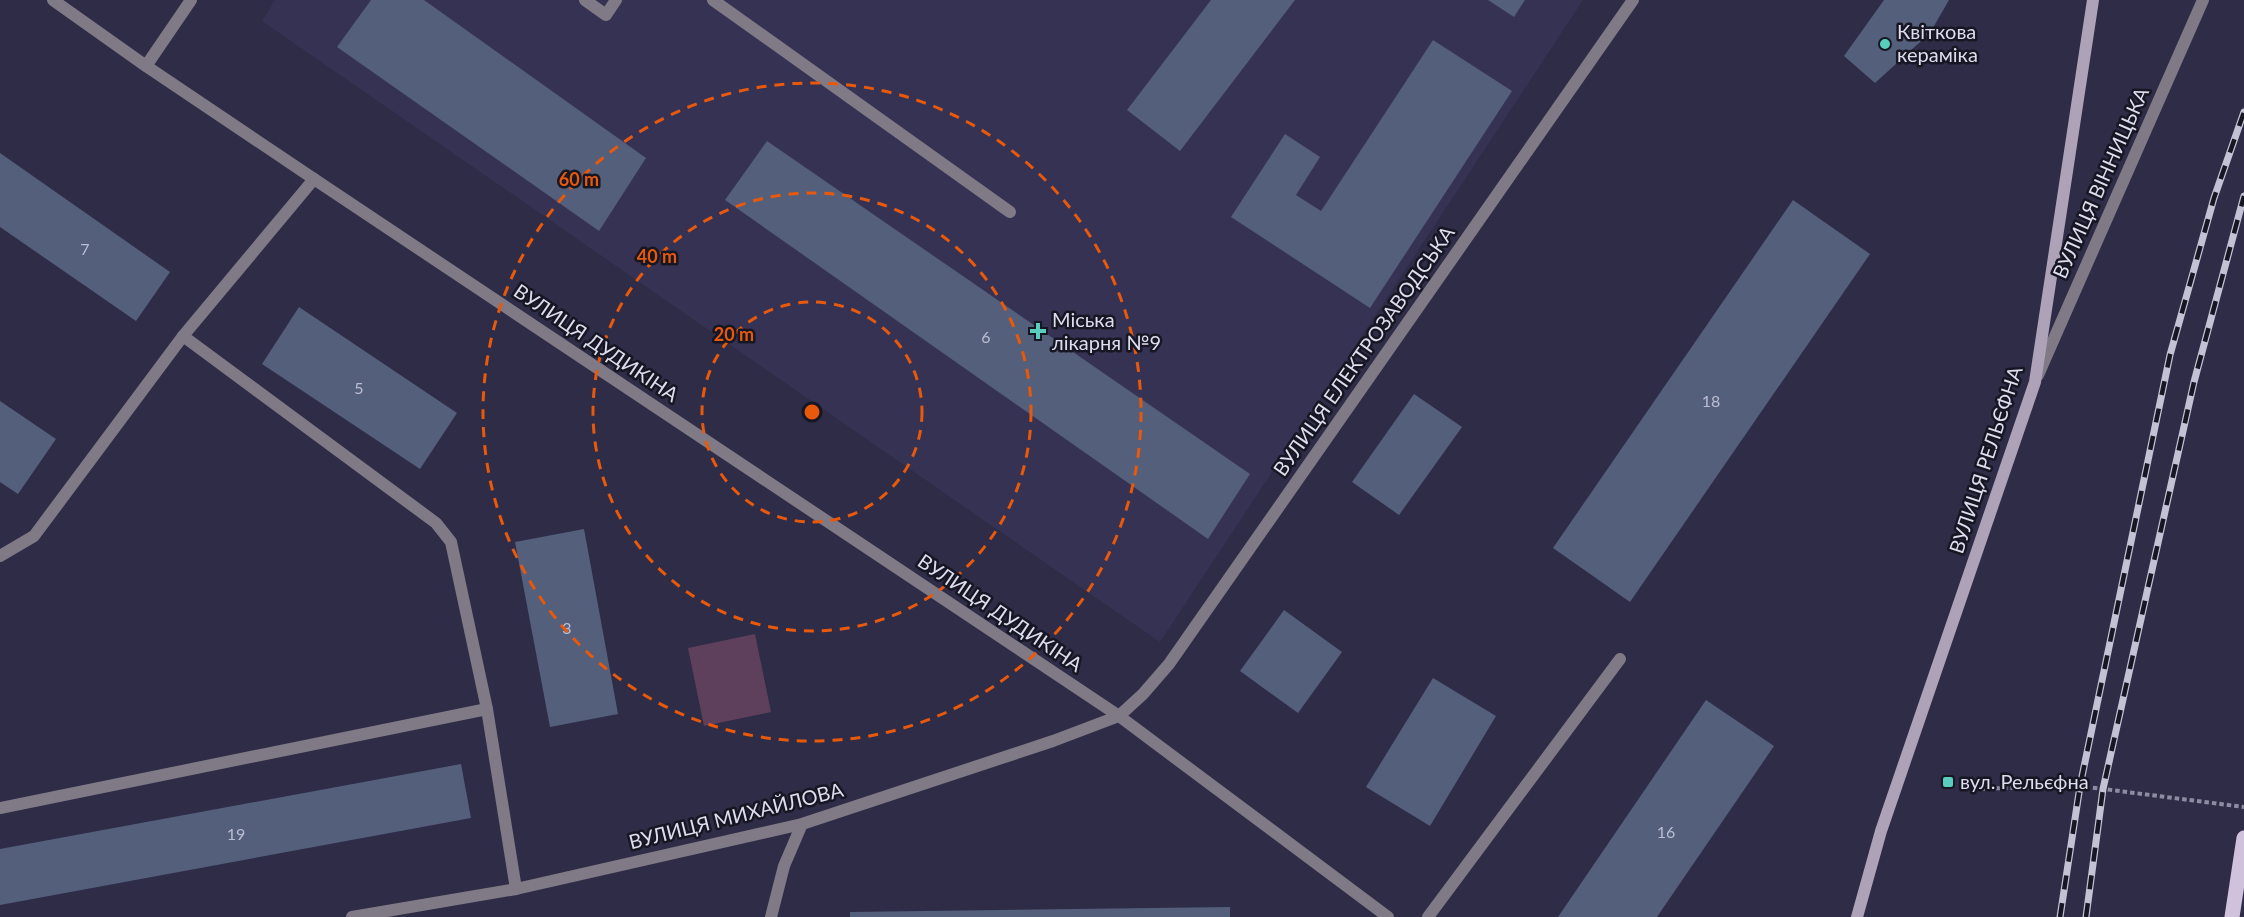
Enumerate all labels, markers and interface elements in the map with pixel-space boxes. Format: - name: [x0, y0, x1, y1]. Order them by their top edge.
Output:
- place label: Квіткова кераміка: [1897, 19, 1978, 66]
- marker: Квіткова кераміка: [1878, 37, 1892, 51]
- street label: ВУЛИЦЯ ВІННИЦЬКА: [2047, 83, 2153, 282]
- text: 60 m: [559, 168, 599, 190]
- street label: ВУЛИЦЯ ЕЛЕКТРОЗАВОДСЬКА: [1267, 221, 1459, 480]
- house number: 7: [80, 239, 90, 258]
- text: 40 m: [637, 245, 677, 267]
- street label: ВУЛИЦЯ ДУДИКІНА: [510, 278, 684, 406]
- place label: Міська лікарня №9: [1052, 307, 1161, 354]
- marker: Міська лікарня №9: [1029, 322, 1047, 340]
- text: 20 m: [714, 323, 754, 345]
- house number: 6: [981, 327, 991, 346]
- street label: ВУЛИЦЯ РЕЛЬЄФНА: [1943, 363, 2027, 556]
- house number: 5: [354, 378, 364, 397]
- house number: 18: [1702, 391, 1720, 410]
- centre of rings: [802, 402, 822, 422]
- street label: ВУЛИЦЯ ДУДИКІНА: [914, 548, 1088, 676]
- house number: 3: [562, 618, 572, 637]
- place label: вул. Рельєфна: [1960, 769, 2089, 793]
- marker: вул. Рельєфна: [1941, 775, 1955, 789]
- street label: ВУЛИЦЯ МИХАЙЛОВА: [626, 777, 846, 853]
- house number: 16: [1657, 822, 1675, 841]
- house number: 19: [227, 824, 245, 843]

